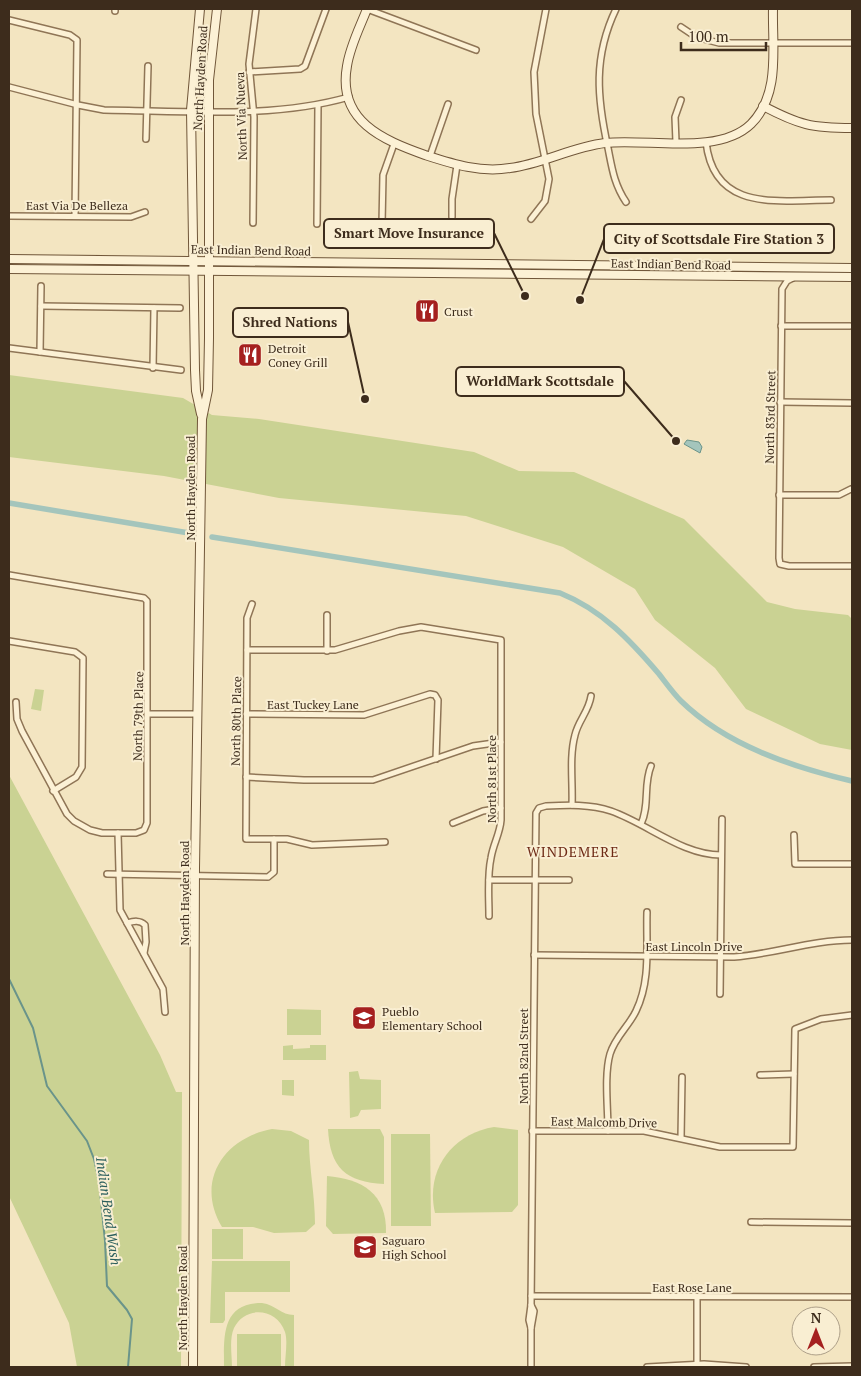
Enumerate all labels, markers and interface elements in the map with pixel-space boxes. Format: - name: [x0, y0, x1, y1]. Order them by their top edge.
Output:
- scale bar: [681, 20, 766, 52]
- street label: North Hayden Road: [190, 25, 210, 131]
- text: 100 m: [688, 26, 729, 46]
- street label: North Via Nueva: [232, 71, 250, 161]
- street label: East Via De Belleza: [26, 198, 128, 213]
- callout: Smart Move Insurance: [324, 219, 494, 248]
- text: Smart Move Insurance: [334, 223, 484, 242]
- callout: City of Scottsdale Fire Station 3: [604, 224, 834, 253]
- text: City of Scottsdale Fire Station 3: [614, 229, 824, 248]
- street label: East Indian Bend Road: [191, 241, 312, 259]
- street label: East Indian Bend Road: [611, 255, 732, 273]
- restaurant icon: Crust: [414, 298, 440, 324]
- place label: Crust: [444, 304, 473, 319]
- callout: Shred Nations: [233, 308, 348, 337]
- text: Shred Nations: [243, 312, 337, 331]
- place label: Detroit Coney Grill: [268, 341, 328, 370]
- restaurant icon: Detroit Coney Grill: [237, 342, 263, 368]
- callout: WorldMark Scottsdale: [456, 367, 624, 396]
- street label: North 83rd Street: [762, 370, 778, 464]
- text: WorldMark Scottsdale: [466, 371, 614, 390]
- street label: North Hayden Road: [183, 435, 198, 540]
- street label: North 79th Place: [130, 671, 146, 761]
- street label: North 80th Place: [228, 676, 244, 766]
- street label: East Tuckey Lane: [267, 697, 359, 712]
- street label: North 81st Place: [484, 735, 499, 823]
- street label: North Hayden Road: [177, 840, 192, 945]
- district label: WINDEMERE: [527, 842, 619, 861]
- street label: East Lincoln Drive: [645, 939, 743, 954]
- place label: Pueblo Elementary School: [382, 1004, 483, 1033]
- school or university icon: Pueblo Elementary School: [351, 1005, 377, 1031]
- street label: North 82nd Street: [516, 1007, 531, 1104]
- street label: East Malcomb Drive: [551, 1114, 657, 1130]
- water label: Indian Bend Wash: [92, 1155, 126, 1266]
- place label: Saguaro High School: [382, 1233, 447, 1262]
- school or university icon: Saguaro High School: [352, 1234, 378, 1260]
- street label: North Hayden Road: [175, 1245, 190, 1350]
- street label: East Rose Lane: [652, 1280, 732, 1295]
- north arrow: [791, 1306, 841, 1356]
- text: N: [811, 1308, 822, 1327]

